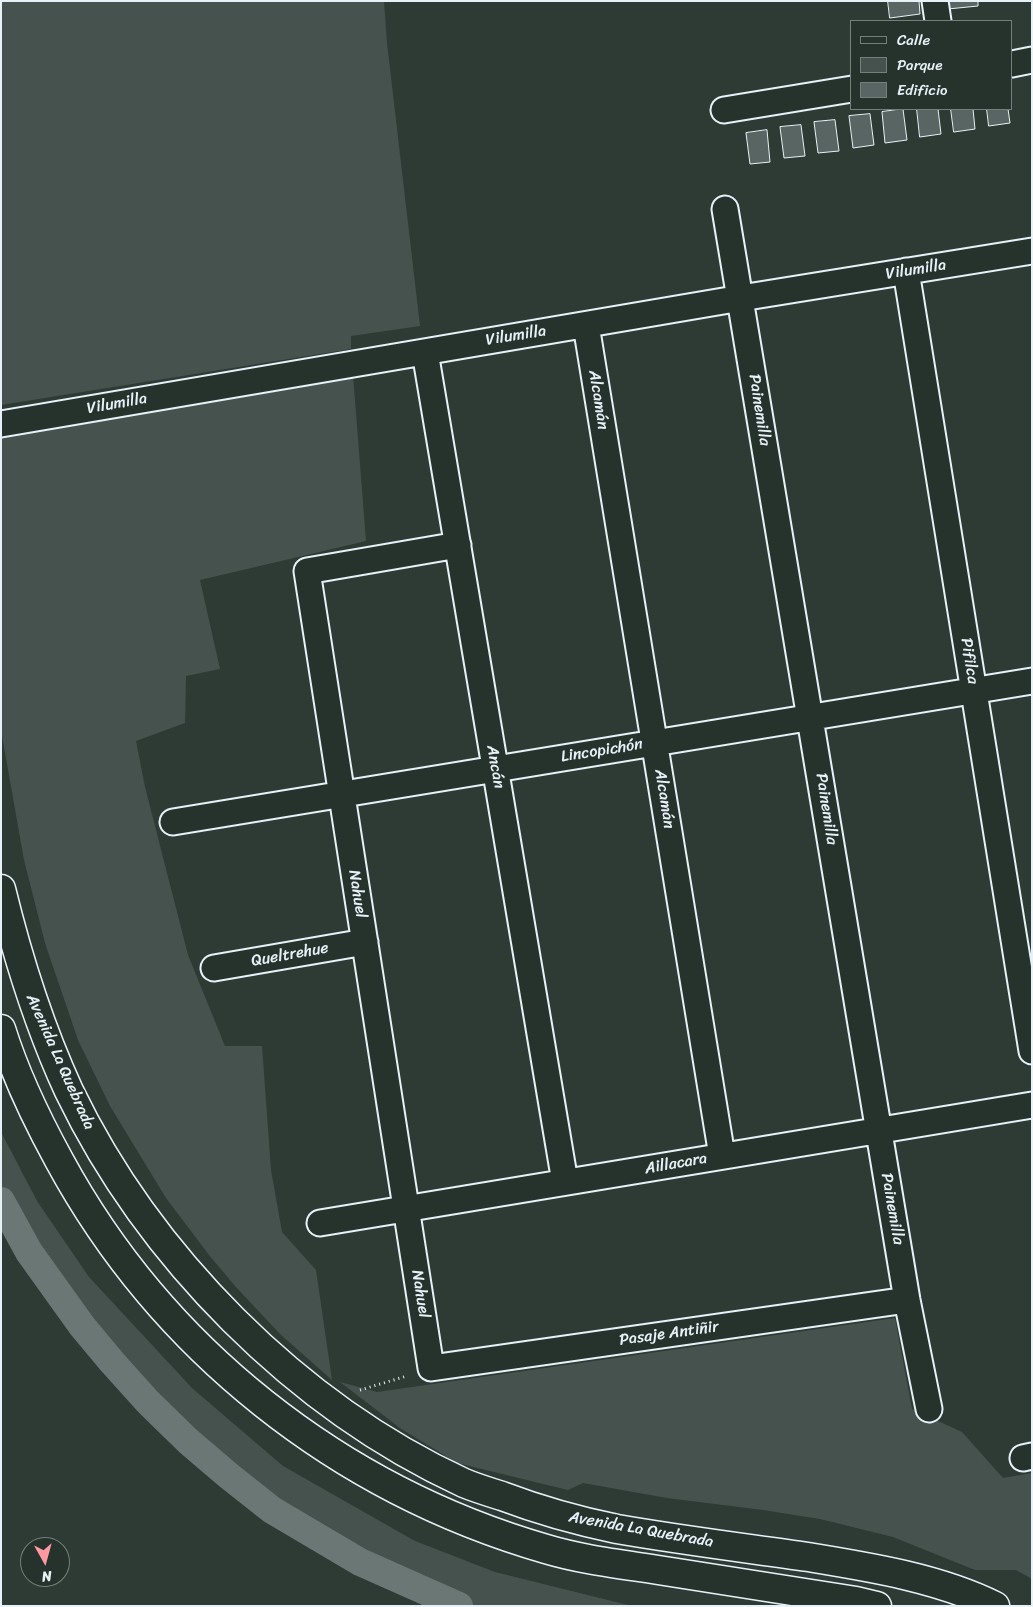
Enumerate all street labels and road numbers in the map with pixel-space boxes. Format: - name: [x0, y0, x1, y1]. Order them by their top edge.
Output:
- street label: Vilumilla: [884, 256, 948, 284]
- street label: Vilumilla: [484, 322, 548, 350]
- street label: Alcamán: [584, 369, 612, 431]
- street label: Painemilla: [744, 373, 774, 447]
- street label: Vilumilla: [85, 389, 149, 419]
- street label: Pifilca: [956, 637, 982, 685]
- street label: Lincopichón: [560, 735, 644, 767]
- street label: Ancán: [482, 744, 508, 790]
- street label: Alcamán: [650, 768, 678, 830]
- street label: Painemilla: [811, 772, 841, 846]
- street label: Nahuel: [344, 869, 370, 919]
- street label: Queltrehue: [250, 939, 330, 971]
- street label: Avenida La Quebrada: [21, 991, 99, 1133]
- street label: Aillacara: [643, 1149, 709, 1179]
- street label: Painemilla: [876, 1172, 908, 1246]
- street label: Nahuel: [407, 1269, 433, 1319]
- street label: Pasaje Antiñir: [618, 1318, 720, 1350]
- street label: Avenida La Quebrada: [567, 1508, 715, 1552]

